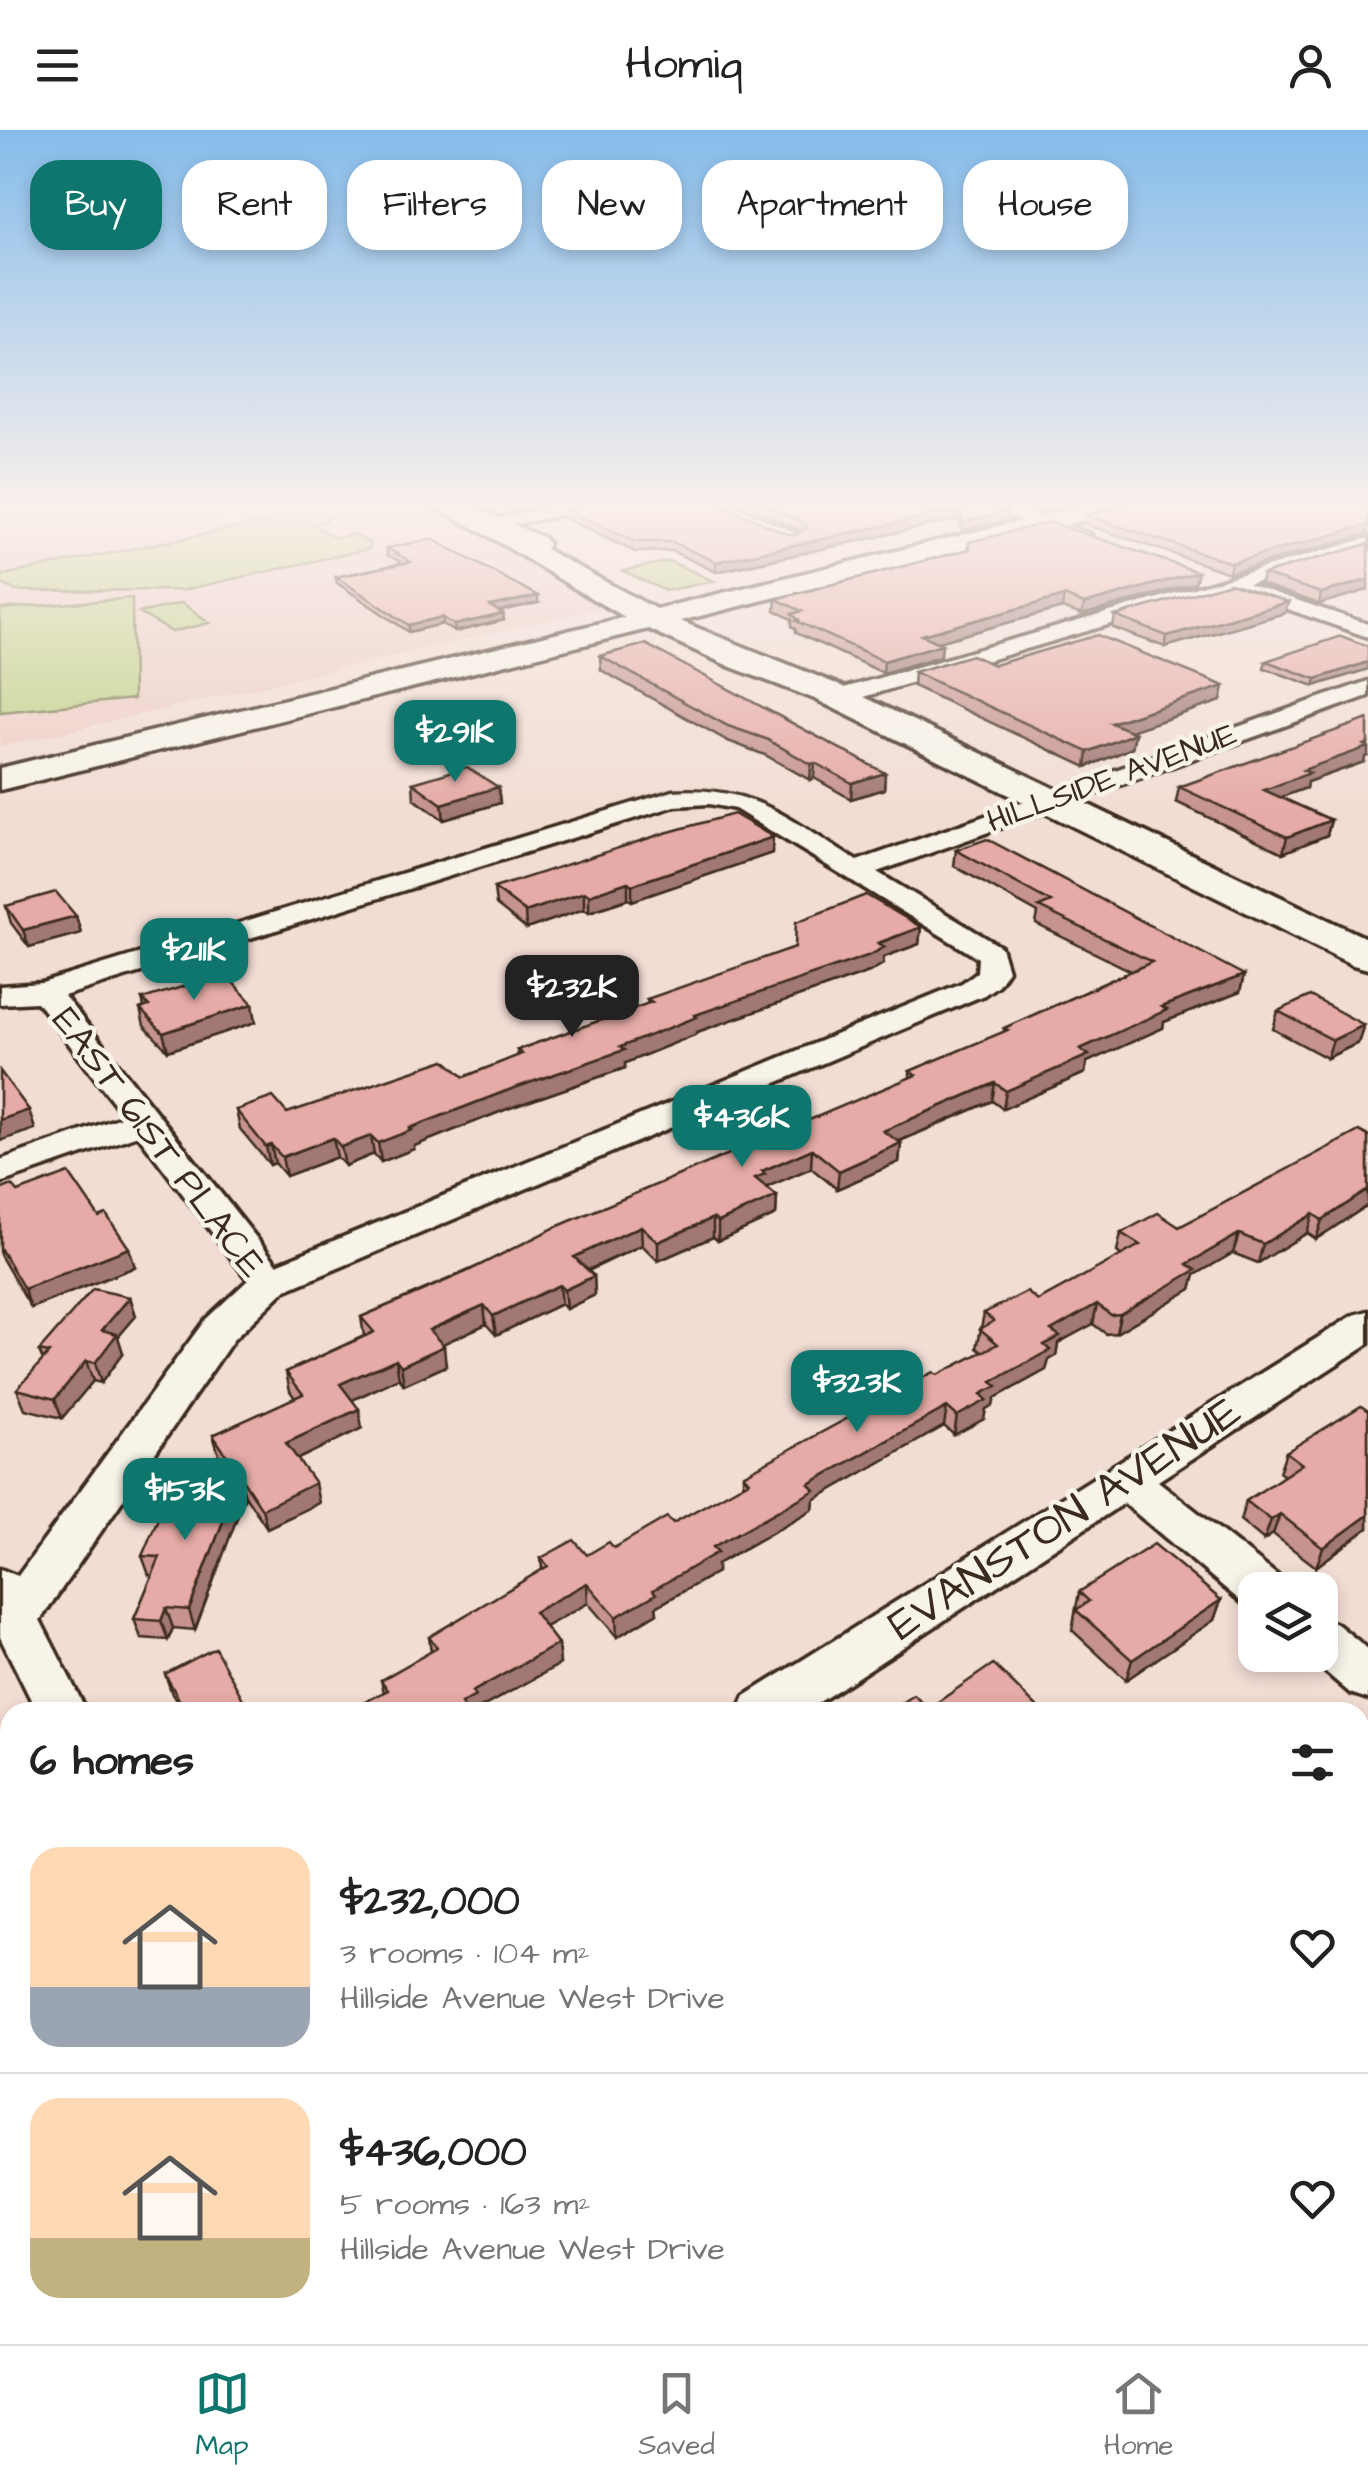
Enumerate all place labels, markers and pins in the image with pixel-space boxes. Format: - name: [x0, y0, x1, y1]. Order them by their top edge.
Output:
- pin: $291K: [385, 700, 525, 785]
- pin: $211K: [124, 918, 264, 1003]
- pin: $232K: [502, 955, 642, 1040]
- pin: $436K: [672, 1085, 812, 1170]
- pin: $323K: [787, 1350, 927, 1435]
- pin: $153K: [115, 1458, 255, 1543]

